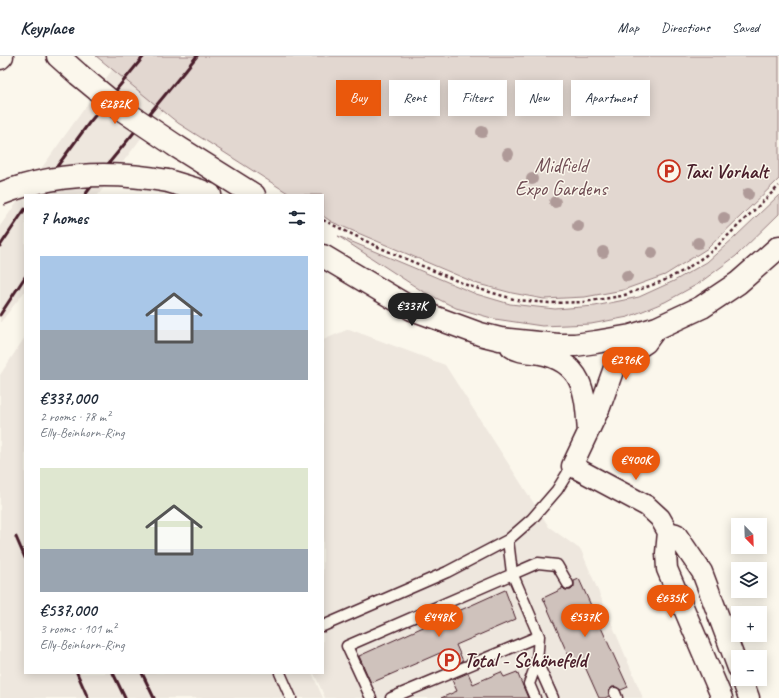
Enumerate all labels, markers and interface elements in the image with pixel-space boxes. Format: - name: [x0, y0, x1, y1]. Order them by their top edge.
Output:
- text: Keyplace: [20, 16, 73, 40]
- text: Map: [618, 19, 639, 36]
- text: Directions: [661, 19, 710, 36]
- text: Saved: [732, 19, 759, 36]
- chip: Buy: [336, 80, 381, 116]
- chip: Rent: [389, 80, 440, 116]
- chip: Filters: [448, 80, 507, 116]
- chip: New: [515, 80, 563, 116]
- chip: Apartment: [571, 80, 650, 116]
- pin: €282K: [87, 91, 143, 125]
- text: €282K: [100, 96, 130, 112]
- park label: Midfield Expo Gardens: [515, 153, 609, 201]
- parking icon: Taxi Vorhalt: [656, 158, 682, 184]
- place label: Taxi Vorhalt: [684, 159, 770, 184]
- icon: filters: [286, 207, 308, 229]
- text: 7 homes: [40, 208, 88, 229]
- icon: home: [138, 282, 210, 354]
- pin: €337K: [384, 293, 440, 327]
- text: €337K: [397, 298, 427, 314]
- pin: €296K: [598, 347, 654, 381]
- text: €296K: [611, 352, 641, 368]
- text: €337,000: [40, 388, 97, 409]
- text: 2 rooms · 78 m²: [40, 409, 110, 425]
- text: Elly-Beinhorn-Ring: [40, 425, 124, 441]
- pin: €400K: [608, 447, 664, 481]
- text: €400K: [621, 452, 651, 468]
- icon: home: [138, 494, 210, 566]
- north arrow: [731, 518, 767, 554]
- map controls: [731, 518, 767, 686]
- button: layers: [731, 562, 767, 598]
- pin: €635K: [643, 585, 699, 619]
- text: €635K: [656, 590, 686, 606]
- text: €537,000: [40, 600, 97, 621]
- pin: €448K: [411, 604, 467, 638]
- pin: €537K: [557, 604, 613, 638]
- button: +: [731, 606, 767, 642]
- text: €448K: [424, 609, 454, 625]
- text: €537K: [570, 609, 600, 625]
- text: 3 rooms · 101 m²: [40, 621, 116, 637]
- text: Elly-Beinhorn-Ring: [40, 637, 124, 653]
- parking icon: Total - Schönefeld: [436, 647, 462, 673]
- place label: Total - Schönefeld: [464, 648, 590, 673]
- button: −: [731, 650, 767, 686]

